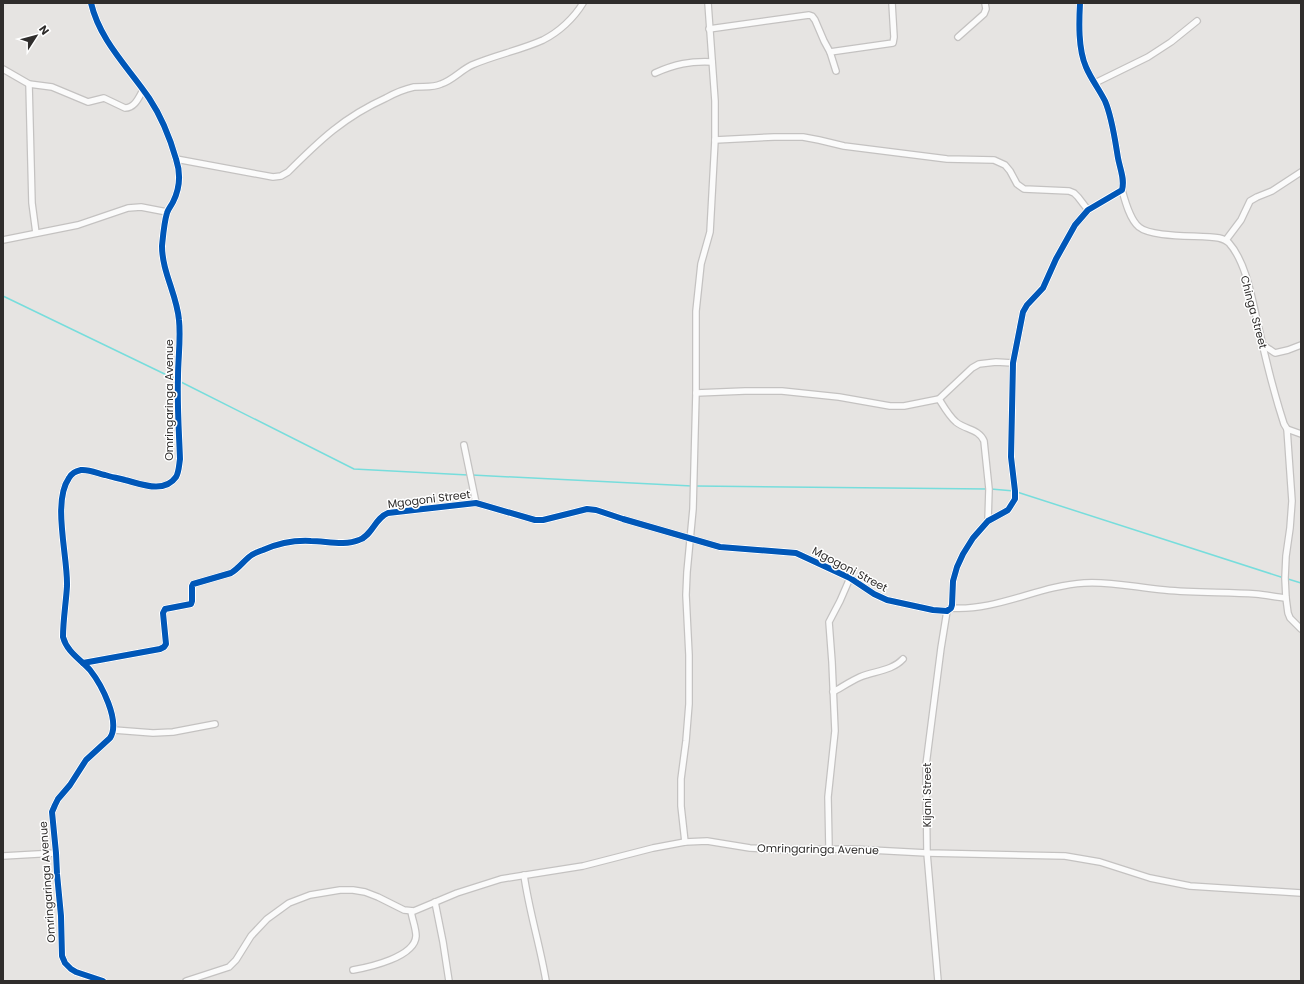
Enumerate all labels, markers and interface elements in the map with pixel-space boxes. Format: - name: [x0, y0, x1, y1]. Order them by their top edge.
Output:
- north arrow: [16, 16, 56, 56]
- text: N: [35, 22, 53, 38]
- street label: Chinga Street: [1237, 274, 1271, 350]
- street label: Omringaringa Avenue: [161, 339, 177, 461]
- street label: Mgogoni Street: [387, 486, 471, 512]
- street label: Mgogoni Street: [809, 542, 891, 596]
- street label: Kijani Street: [919, 763, 935, 827]
- street label: Omringaringa Avenue: [35, 821, 59, 943]
- street label: Omringaringa Avenue: [757, 840, 879, 858]

